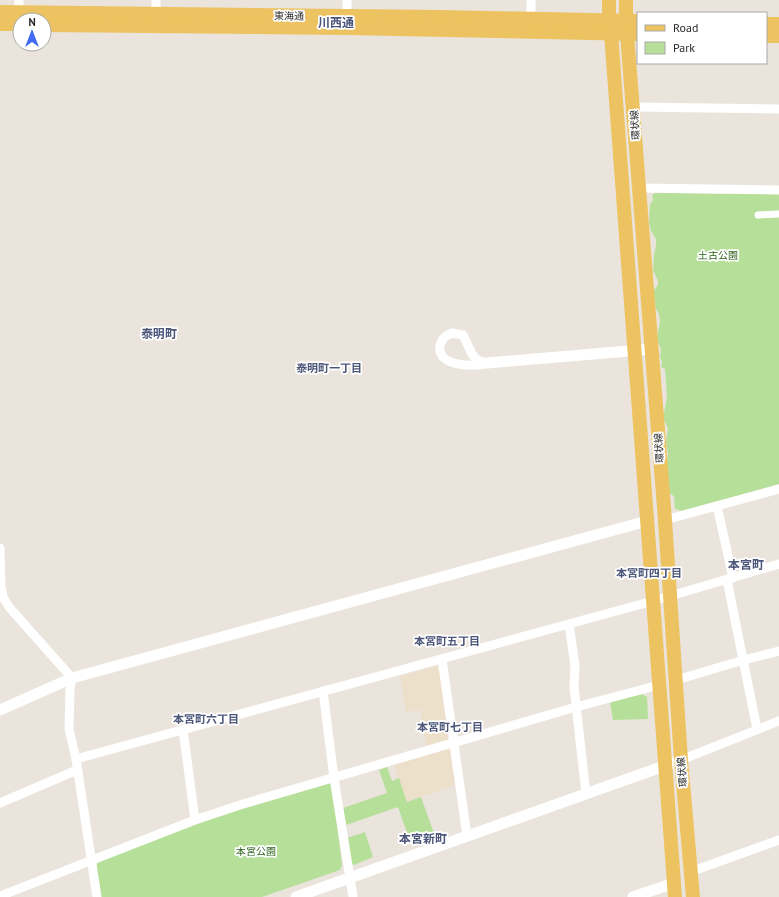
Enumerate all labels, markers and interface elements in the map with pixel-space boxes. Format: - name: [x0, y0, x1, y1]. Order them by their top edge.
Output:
- street label: 東海通: [274, 9, 304, 23]
- north arrow: [12, 12, 52, 52]
- legend: [637, 12, 767, 64]
- text: N: [28, 15, 36, 29]
- district label: 川西通: [318, 15, 354, 30]
- text: Road: [673, 20, 698, 35]
- text: Park: [673, 40, 695, 55]
- street label: 環状線: [627, 110, 643, 140]
- park label: 土古公園: [698, 249, 738, 262]
- district label: 泰明町: [141, 326, 177, 341]
- district label: 泰明町一丁目: [296, 361, 362, 375]
- street label: 環状線: [651, 433, 667, 463]
- district label: 本宮町: [728, 557, 764, 572]
- district label: 本宮町四丁目: [616, 566, 682, 580]
- district label: 本宮町五丁目: [414, 634, 480, 648]
- district label: 本宮町六丁目: [173, 712, 239, 726]
- district label: 本宮町七丁目: [417, 720, 483, 734]
- street label: 環状線: [674, 756, 690, 788]
- district label: 本宮新町: [399, 831, 447, 846]
- park label: 本宮公園: [236, 845, 276, 858]

